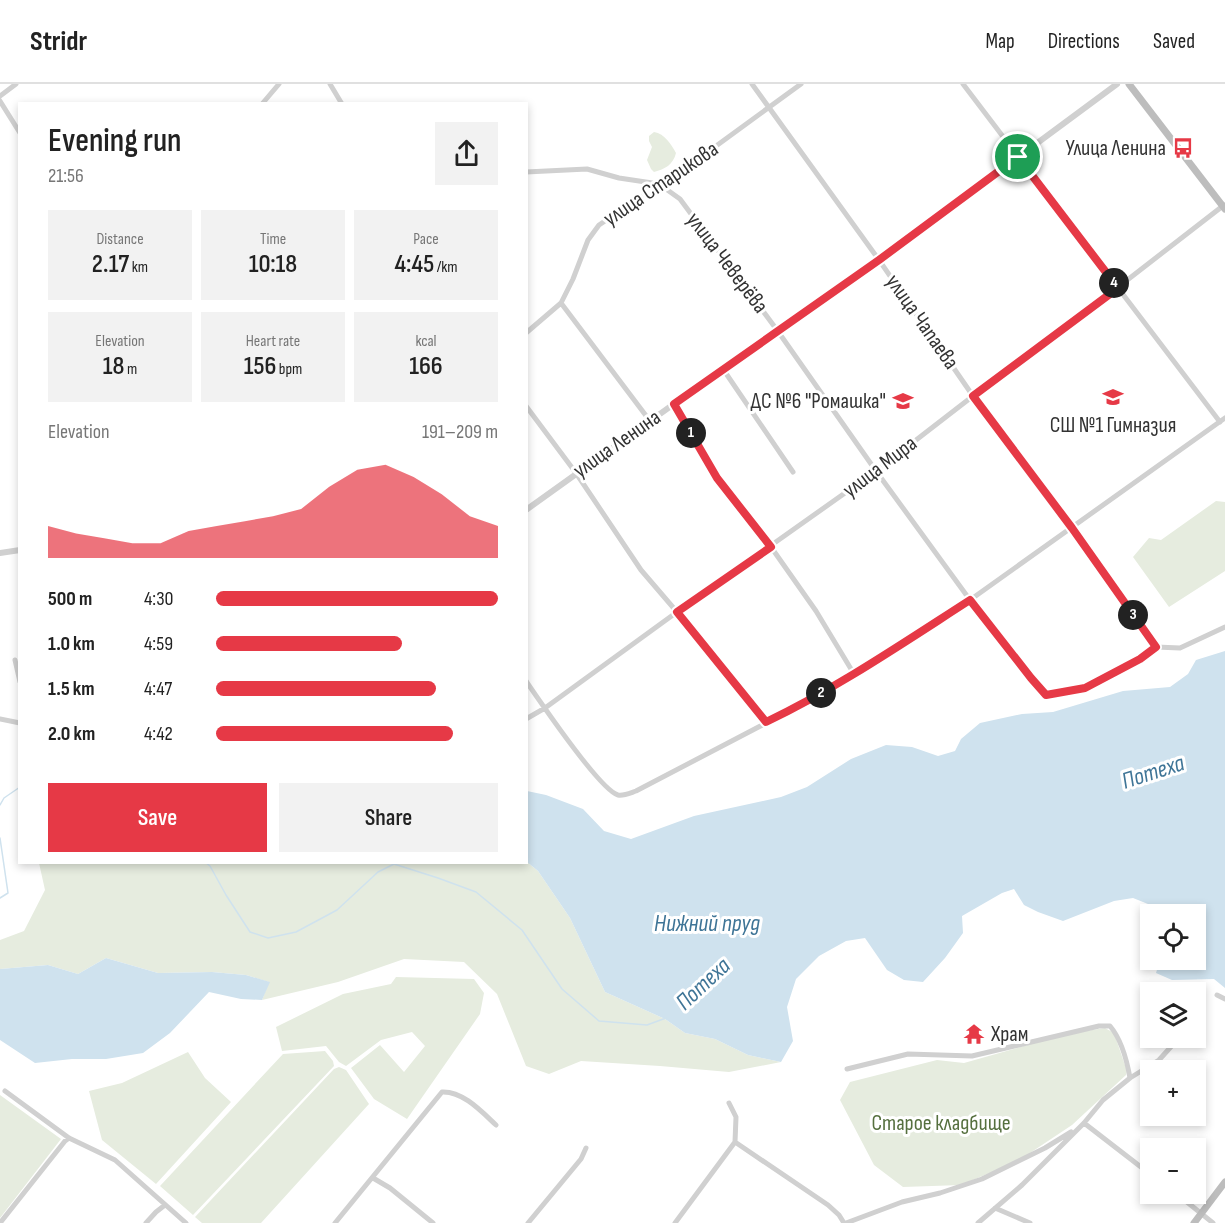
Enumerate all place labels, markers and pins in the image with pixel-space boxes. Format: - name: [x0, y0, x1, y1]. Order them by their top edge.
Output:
- pin: [992, 131, 1043, 182]
- place label: Улица Ленина: [1065, 135, 1166, 162]
- bus stop icon: Улица Ленина: [1171, 136, 1195, 160]
- pin: 4: [1099, 268, 1129, 298]
- school or university icon: СШ №1 Гимназия: [1101, 385, 1125, 409]
- place label: ДС №6 "Ромашка": [751, 388, 886, 415]
- school or university icon: ДС №6 "Ромашка": [891, 389, 915, 413]
- place label: СШ №1 Гимназия: [1050, 412, 1176, 439]
- pin: 1: [676, 418, 706, 448]
- pin: 3: [1118, 600, 1148, 630]
- pin: 2: [806, 678, 836, 708]
- place label: Храм: [990, 1021, 1029, 1048]
- temple icon: Храм: [962, 1022, 986, 1046]

